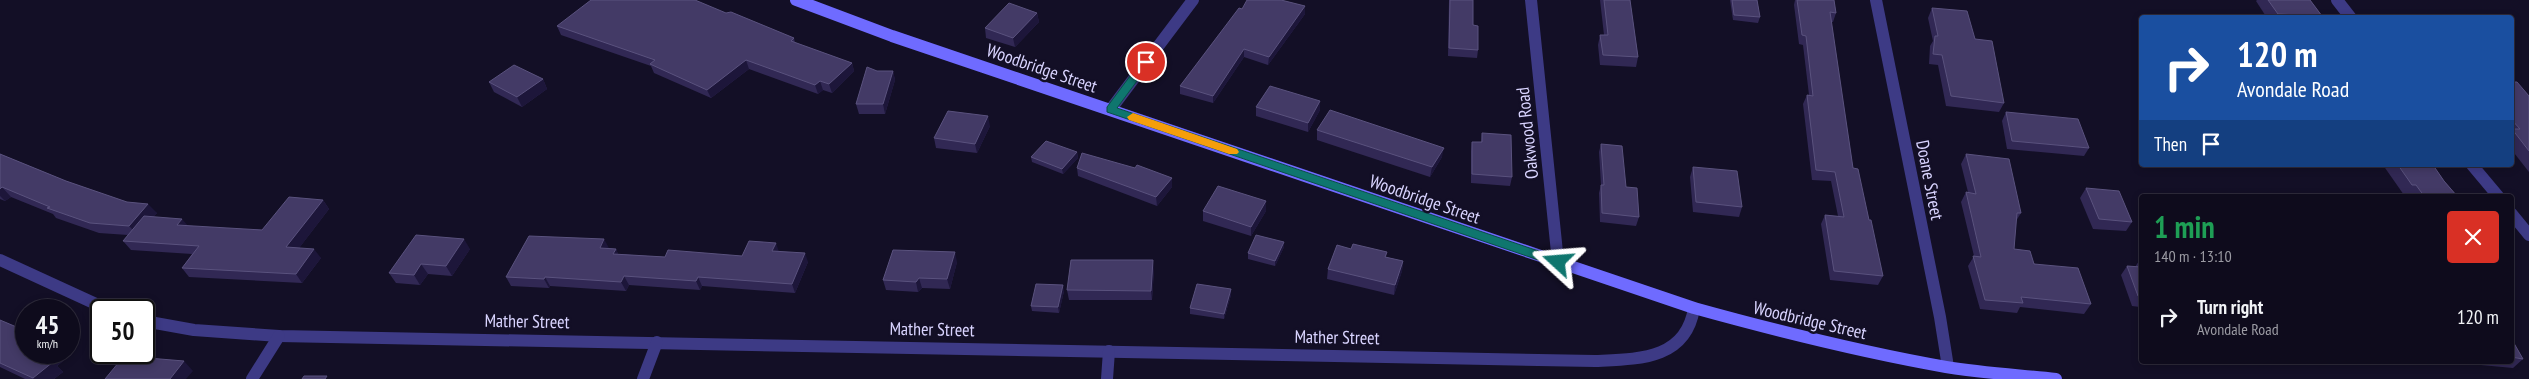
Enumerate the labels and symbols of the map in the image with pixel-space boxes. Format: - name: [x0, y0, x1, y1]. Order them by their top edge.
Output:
- street label: Woodbridge Street: [984, 38, 1100, 98]
- pin: [1125, 41, 1167, 83]
- street label: Oakwood Road: [1511, 86, 1543, 180]
- street label: Doane Street: [1911, 138, 1949, 222]
- street label: Woodbridge Street: [1367, 169, 1483, 229]
- position arrow: [1531, 235, 1583, 287]
- street label: Woodbridge Street: [1751, 296, 1869, 344]
- speed limit sign: 50: [90, 299, 155, 364]
- street label: Mather Street: [484, 309, 570, 333]
- street label: Mather Street: [889, 317, 975, 341]
- street label: Mather Street: [1294, 325, 1380, 349]

